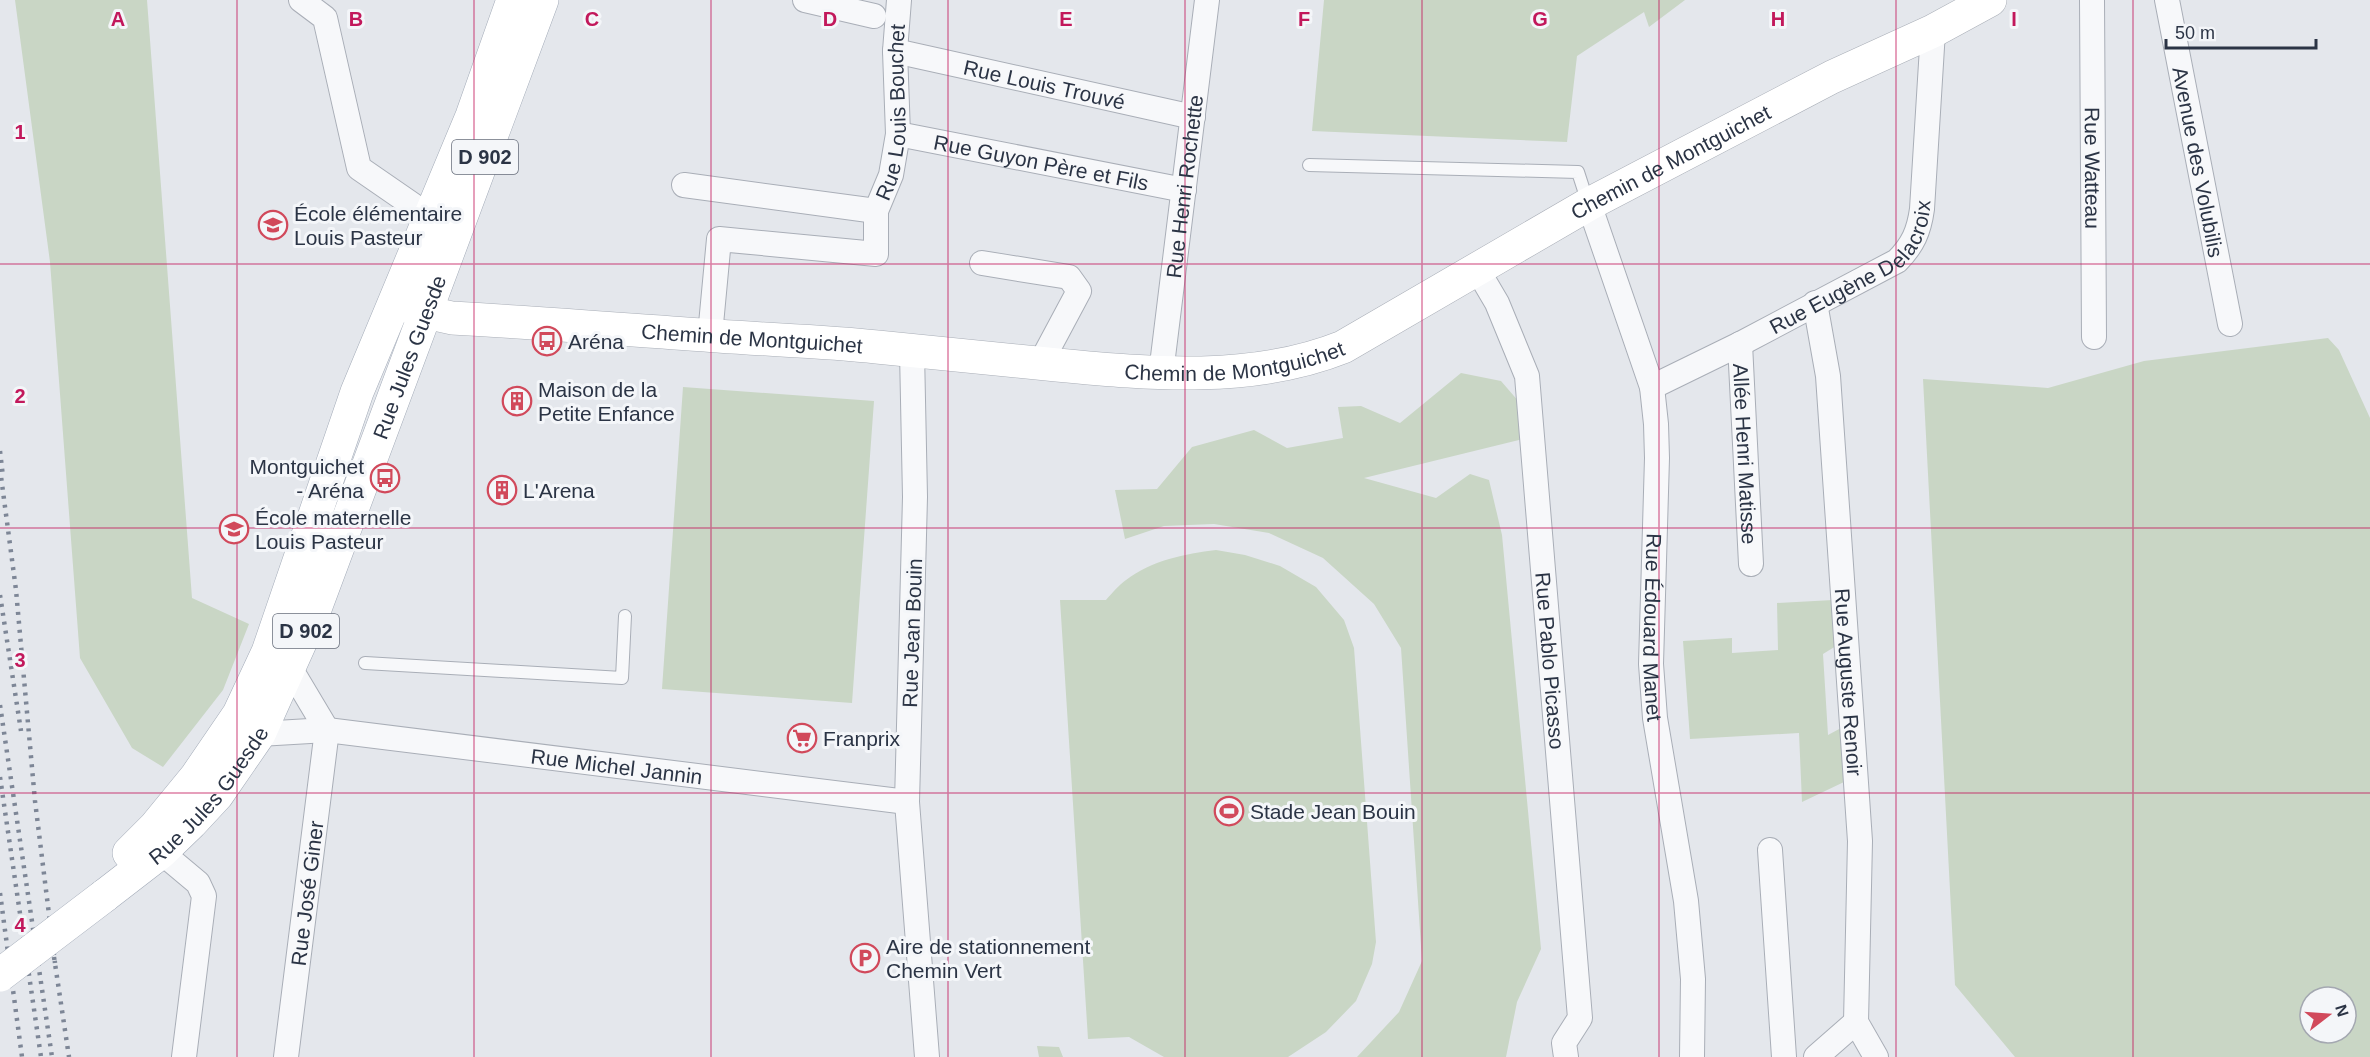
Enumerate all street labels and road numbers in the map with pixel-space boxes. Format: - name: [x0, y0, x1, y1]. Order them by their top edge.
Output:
- street label: Rue Louis Bouchet: [870, 23, 909, 203]
- street label: Rue Louis Trouvé: [961, 55, 1127, 113]
- street label: Avenue des Volubilis: [2169, 65, 2228, 259]
- street label: Rue Henri Rochette: [1161, 93, 1207, 279]
- street label: Chemin de Montguichet: [1567, 100, 1774, 224]
- street label: Rue Watteau: [2081, 107, 2105, 229]
- street label: Rue Guyon Père et Fils: [932, 130, 1151, 194]
- road number: D 902: [452, 140, 518, 174]
- street label: Rue Eugène Delacroix: [1765, 199, 1934, 338]
- street label: Rue Jules Guesde: [368, 272, 450, 442]
- street label: Chemin de Montguichet: [640, 319, 864, 357]
- street label: Chemin de Montguichet: [1124, 336, 1348, 385]
- street label: Allée Henri Matisse: [1729, 363, 1761, 545]
- street label: Rue Édouard Manet: [1639, 533, 1667, 723]
- street label: Rue Jean Bouin: [898, 558, 926, 708]
- street label: Rue Pablo Picasso: [1532, 571, 1569, 750]
- street label: Rue Auguste Renoir: [1831, 588, 1867, 777]
- road number: D 902: [273, 614, 339, 648]
- street label: Rue Jules Guesde: [144, 723, 272, 869]
- street label: Rue Michel Jannin: [529, 744, 704, 788]
- street label: Rue José Giner: [286, 819, 327, 967]

